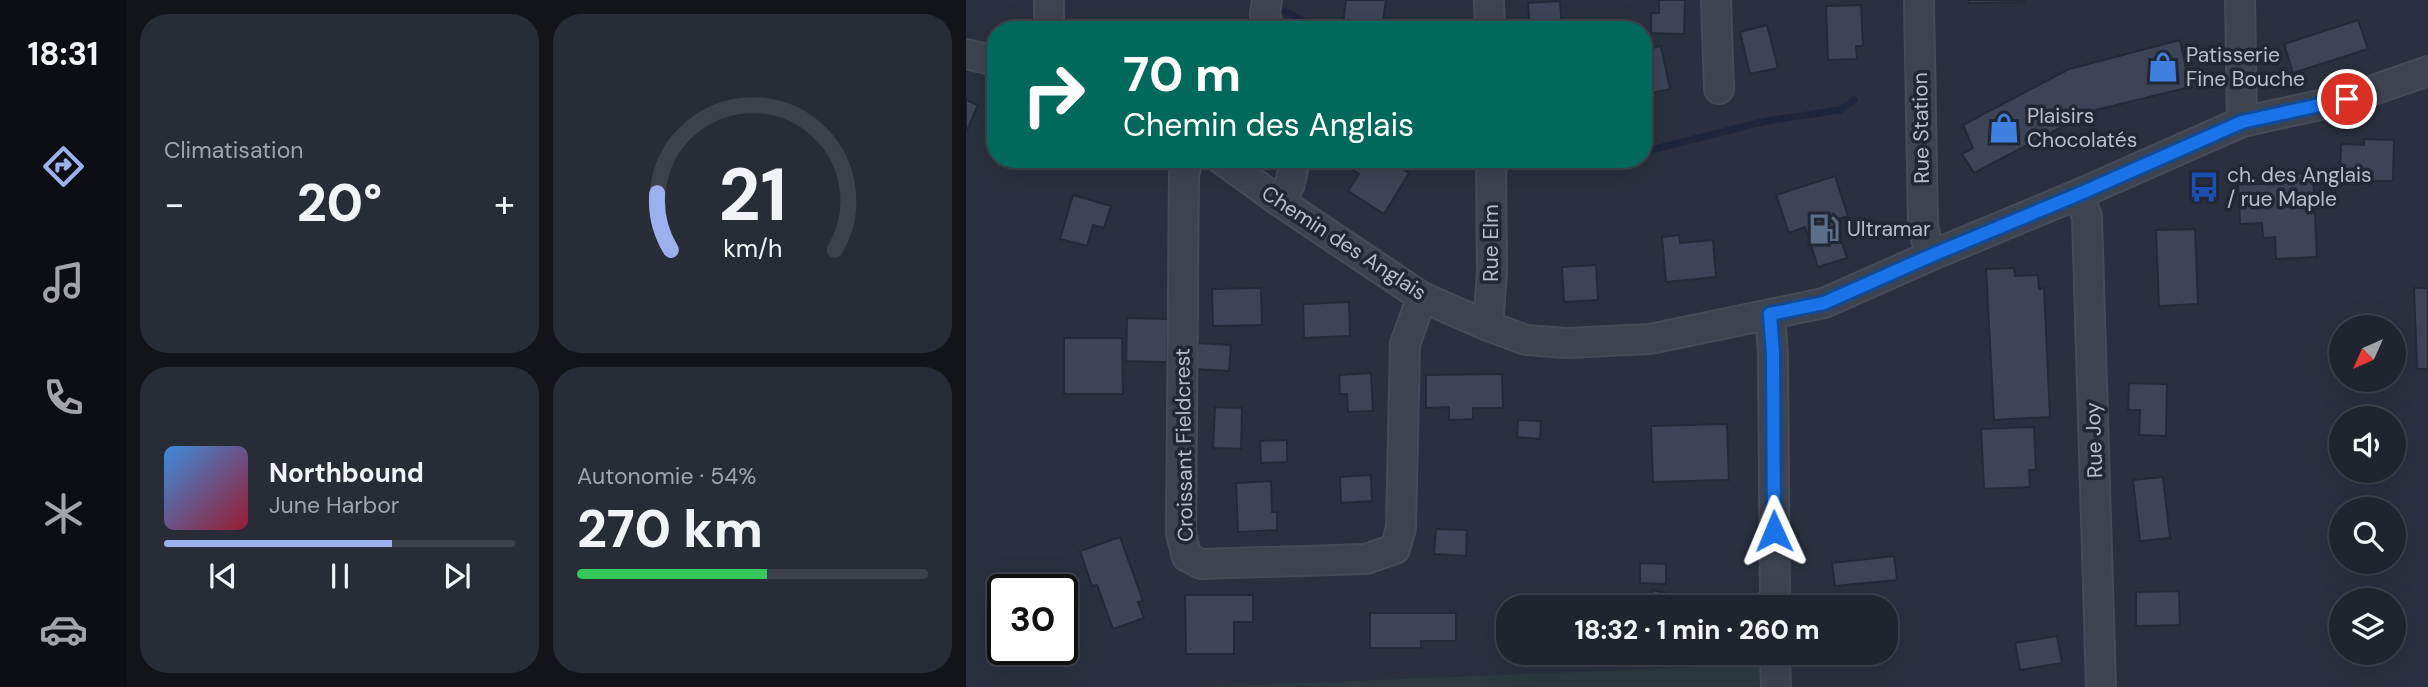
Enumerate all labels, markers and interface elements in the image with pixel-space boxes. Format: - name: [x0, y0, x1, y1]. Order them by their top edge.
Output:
- text: 18:31: [28, 33, 98, 75]
- place label: Patisserie Fine Bouche: [2186, 41, 2305, 93]
- text: 70 m: [1123, 42, 1241, 106]
- icon: right: [1008, 49, 1099, 140]
- shop icon: Patisserie Fine Bouche: [2146, 50, 2180, 84]
- pin: [2317, 69, 2377, 129]
- street label: Rue Station: [1906, 72, 1936, 184]
- icon: arrive: [2328, 80, 2366, 118]
- place label: Plaisirs Chocolatés: [2027, 102, 2137, 154]
- text: Chemin des Anglais: [1123, 104, 1414, 146]
- shop icon: Plaisirs Chocolatés: [1987, 111, 2021, 145]
- text: Climatisation: [164, 135, 303, 165]
- icon: directions: [39, 142, 88, 191]
- text: 21: [718, 148, 787, 243]
- place label: ch. des Anglais / rue Maple: [2227, 161, 2371, 213]
- text: 20°: [297, 169, 382, 237]
- bus stop icon: ch. des Anglais / rue Maple: [2187, 170, 2221, 204]
- text: −: [164, 179, 185, 229]
- text: +: [494, 179, 515, 229]
- street label: Chemin des Anglais: [1256, 179, 1432, 307]
- street label: Rue Elm: [1477, 204, 1505, 282]
- fuel station icon: Ultramar: [1807, 212, 1841, 246]
- place label: Ultramar: [1847, 215, 1931, 243]
- text: km/h: [723, 231, 782, 264]
- icon: music: [39, 258, 88, 307]
- north arrow: [2329, 315, 2406, 392]
- map controls: [2329, 315, 2406, 665]
- street label: Croissant Fieldcrest: [1168, 348, 1200, 542]
- icon: phone: [39, 373, 88, 422]
- street label: Rue Joy: [2079, 401, 2109, 478]
- button: sound: [2329, 406, 2406, 483]
- text: Northbound: [269, 456, 424, 490]
- text: Autonomie · 54%: [577, 461, 756, 491]
- icon: climate: [39, 489, 88, 538]
- text: June Harbor: [269, 490, 399, 520]
- position arrow: [1737, 494, 1811, 568]
- text: 270 km: [577, 495, 763, 563]
- button: search: [2329, 497, 2406, 574]
- icon: previous: [204, 557, 242, 595]
- icon: pause: [321, 557, 359, 595]
- icon: next: [438, 557, 476, 595]
- speed limit sign: 30: [987, 574, 1078, 665]
- button: layers: [2329, 588, 2406, 665]
- icon: car: [39, 605, 88, 654]
- text: 18:32 · 1 min · 260 m: [1574, 613, 1820, 647]

